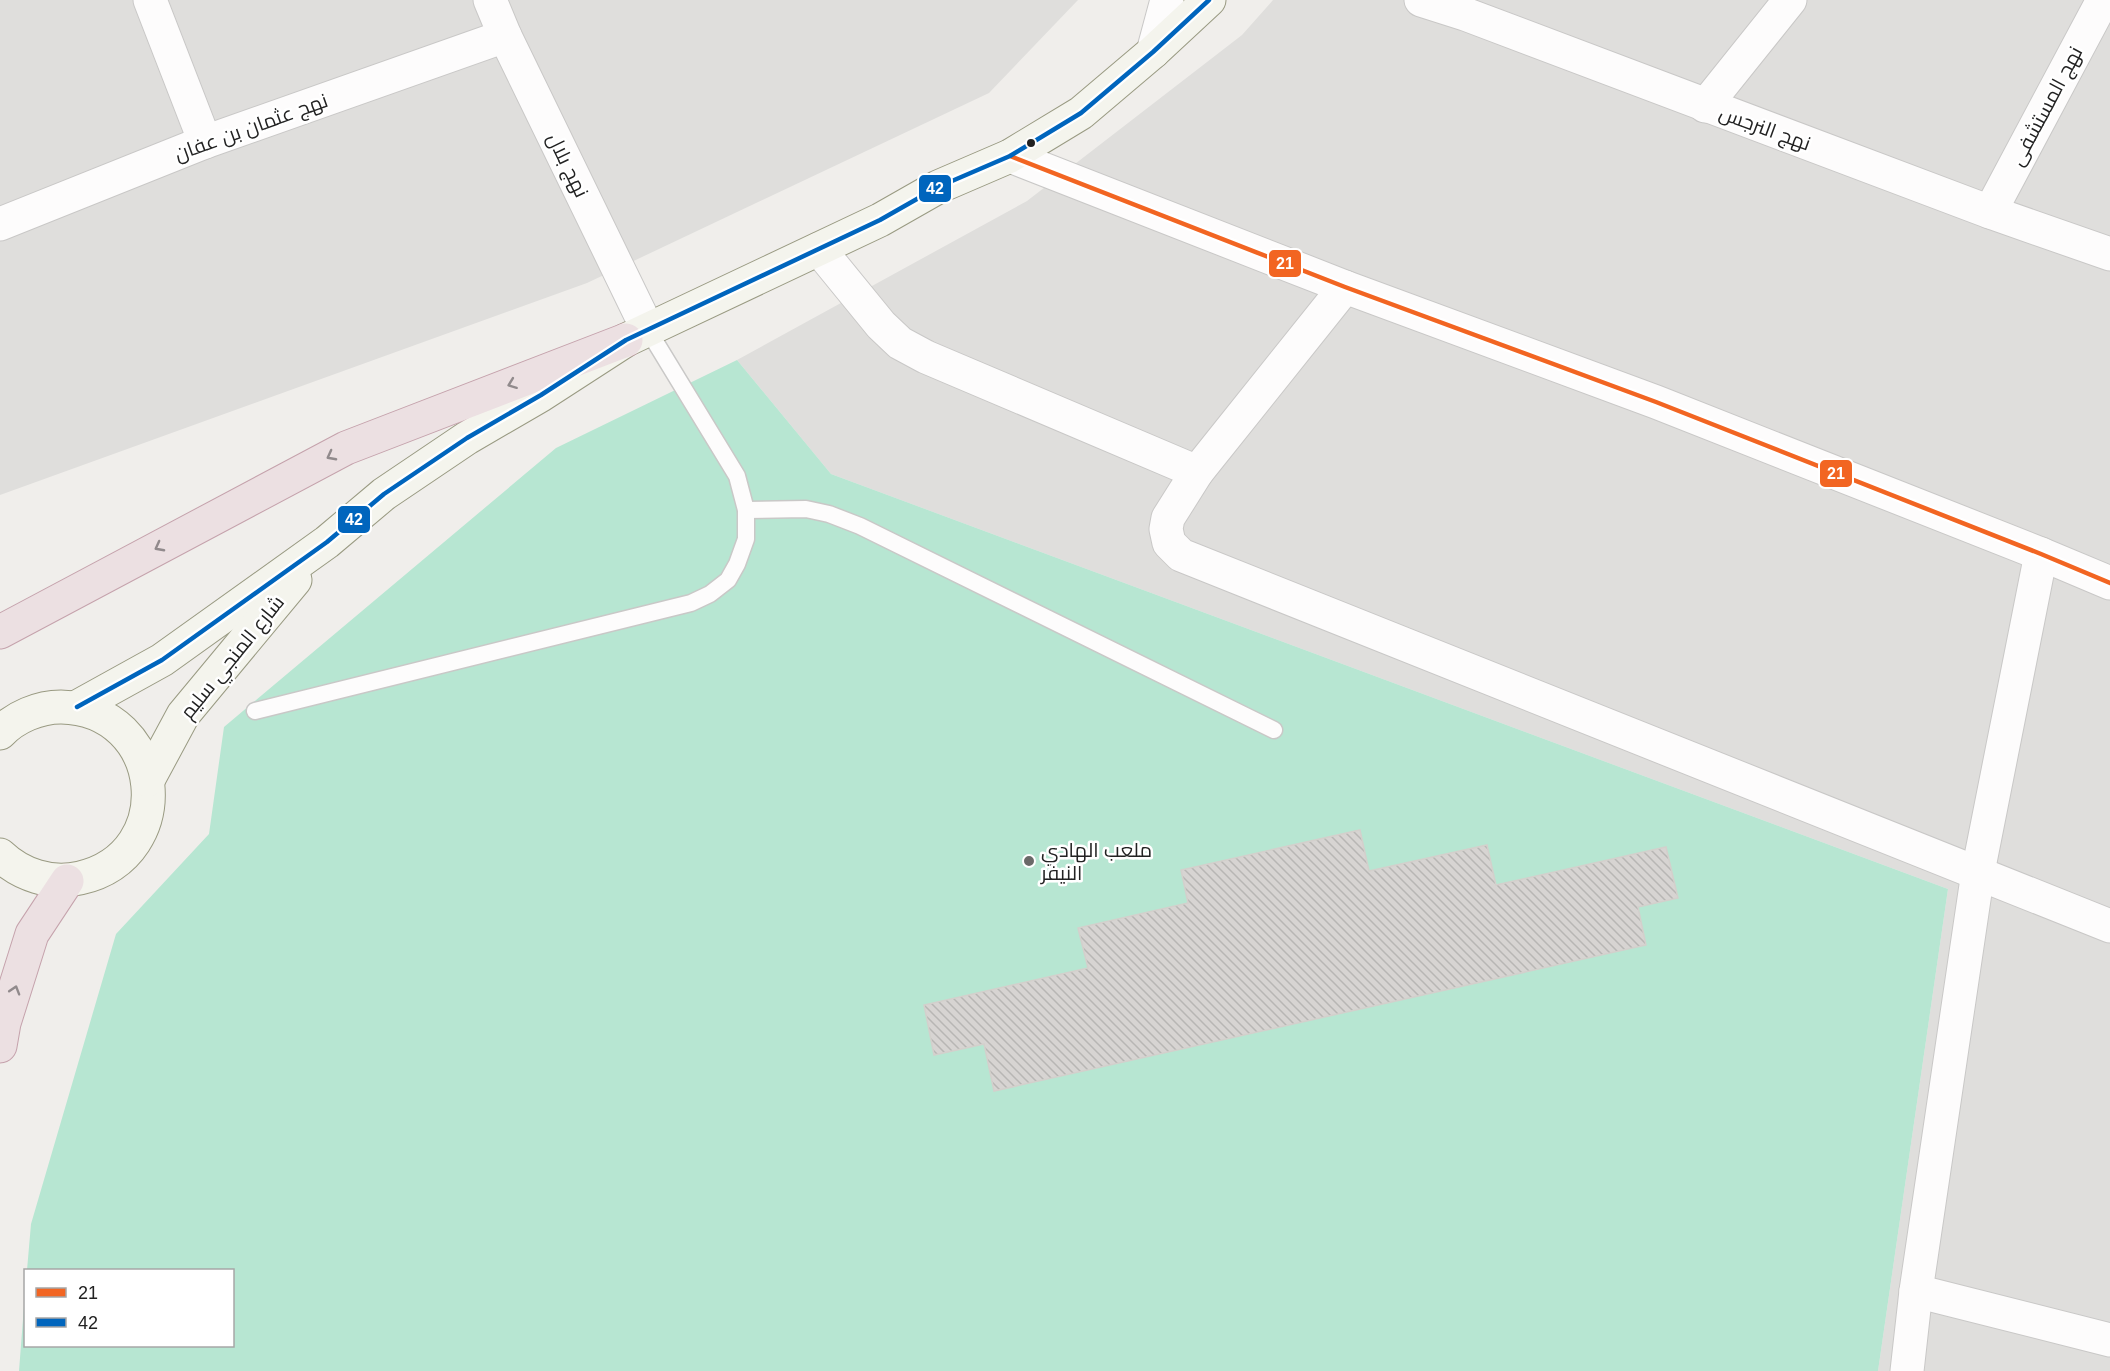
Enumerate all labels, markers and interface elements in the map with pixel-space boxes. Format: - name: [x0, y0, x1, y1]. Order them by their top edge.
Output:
- street label: نهج المستشفى: [2005, 43, 2089, 171]
- street label: نهج عثمان بن عفان: [171, 89, 332, 168]
- street label: نهج النرجس: [1715, 101, 1814, 157]
- street label: نهج بلال: [540, 129, 593, 202]
- unlabelled marker: [1025, 137, 1037, 149]
- line badge: 42: [918, 174, 952, 203]
- text: 42: [926, 180, 944, 197]
- line badge: 21: [1268, 249, 1302, 278]
- text: 21: [1276, 255, 1294, 272]
- one-way arrow: [508, 377, 519, 389]
- one-way arrow: [327, 449, 337, 460]
- line badge: 21: [1819, 459, 1853, 488]
- text: 21: [1827, 465, 1845, 482]
- line badge: 42: [337, 505, 371, 534]
- text: 42: [345, 511, 363, 528]
- one-way arrow: [155, 540, 165, 551]
- street label: شارع المنجي سليم: [176, 591, 292, 726]
- place label: ملعب الهادي النيفر: [1040, 839, 1152, 885]
- marker: ملعب الهادي النيفر: [1022, 854, 1036, 868]
- one-way arrow: [8, 985, 20, 996]
- legend: [24, 1269, 234, 1347]
- text: 21: [78, 1283, 98, 1303]
- text: 42: [78, 1313, 98, 1333]

